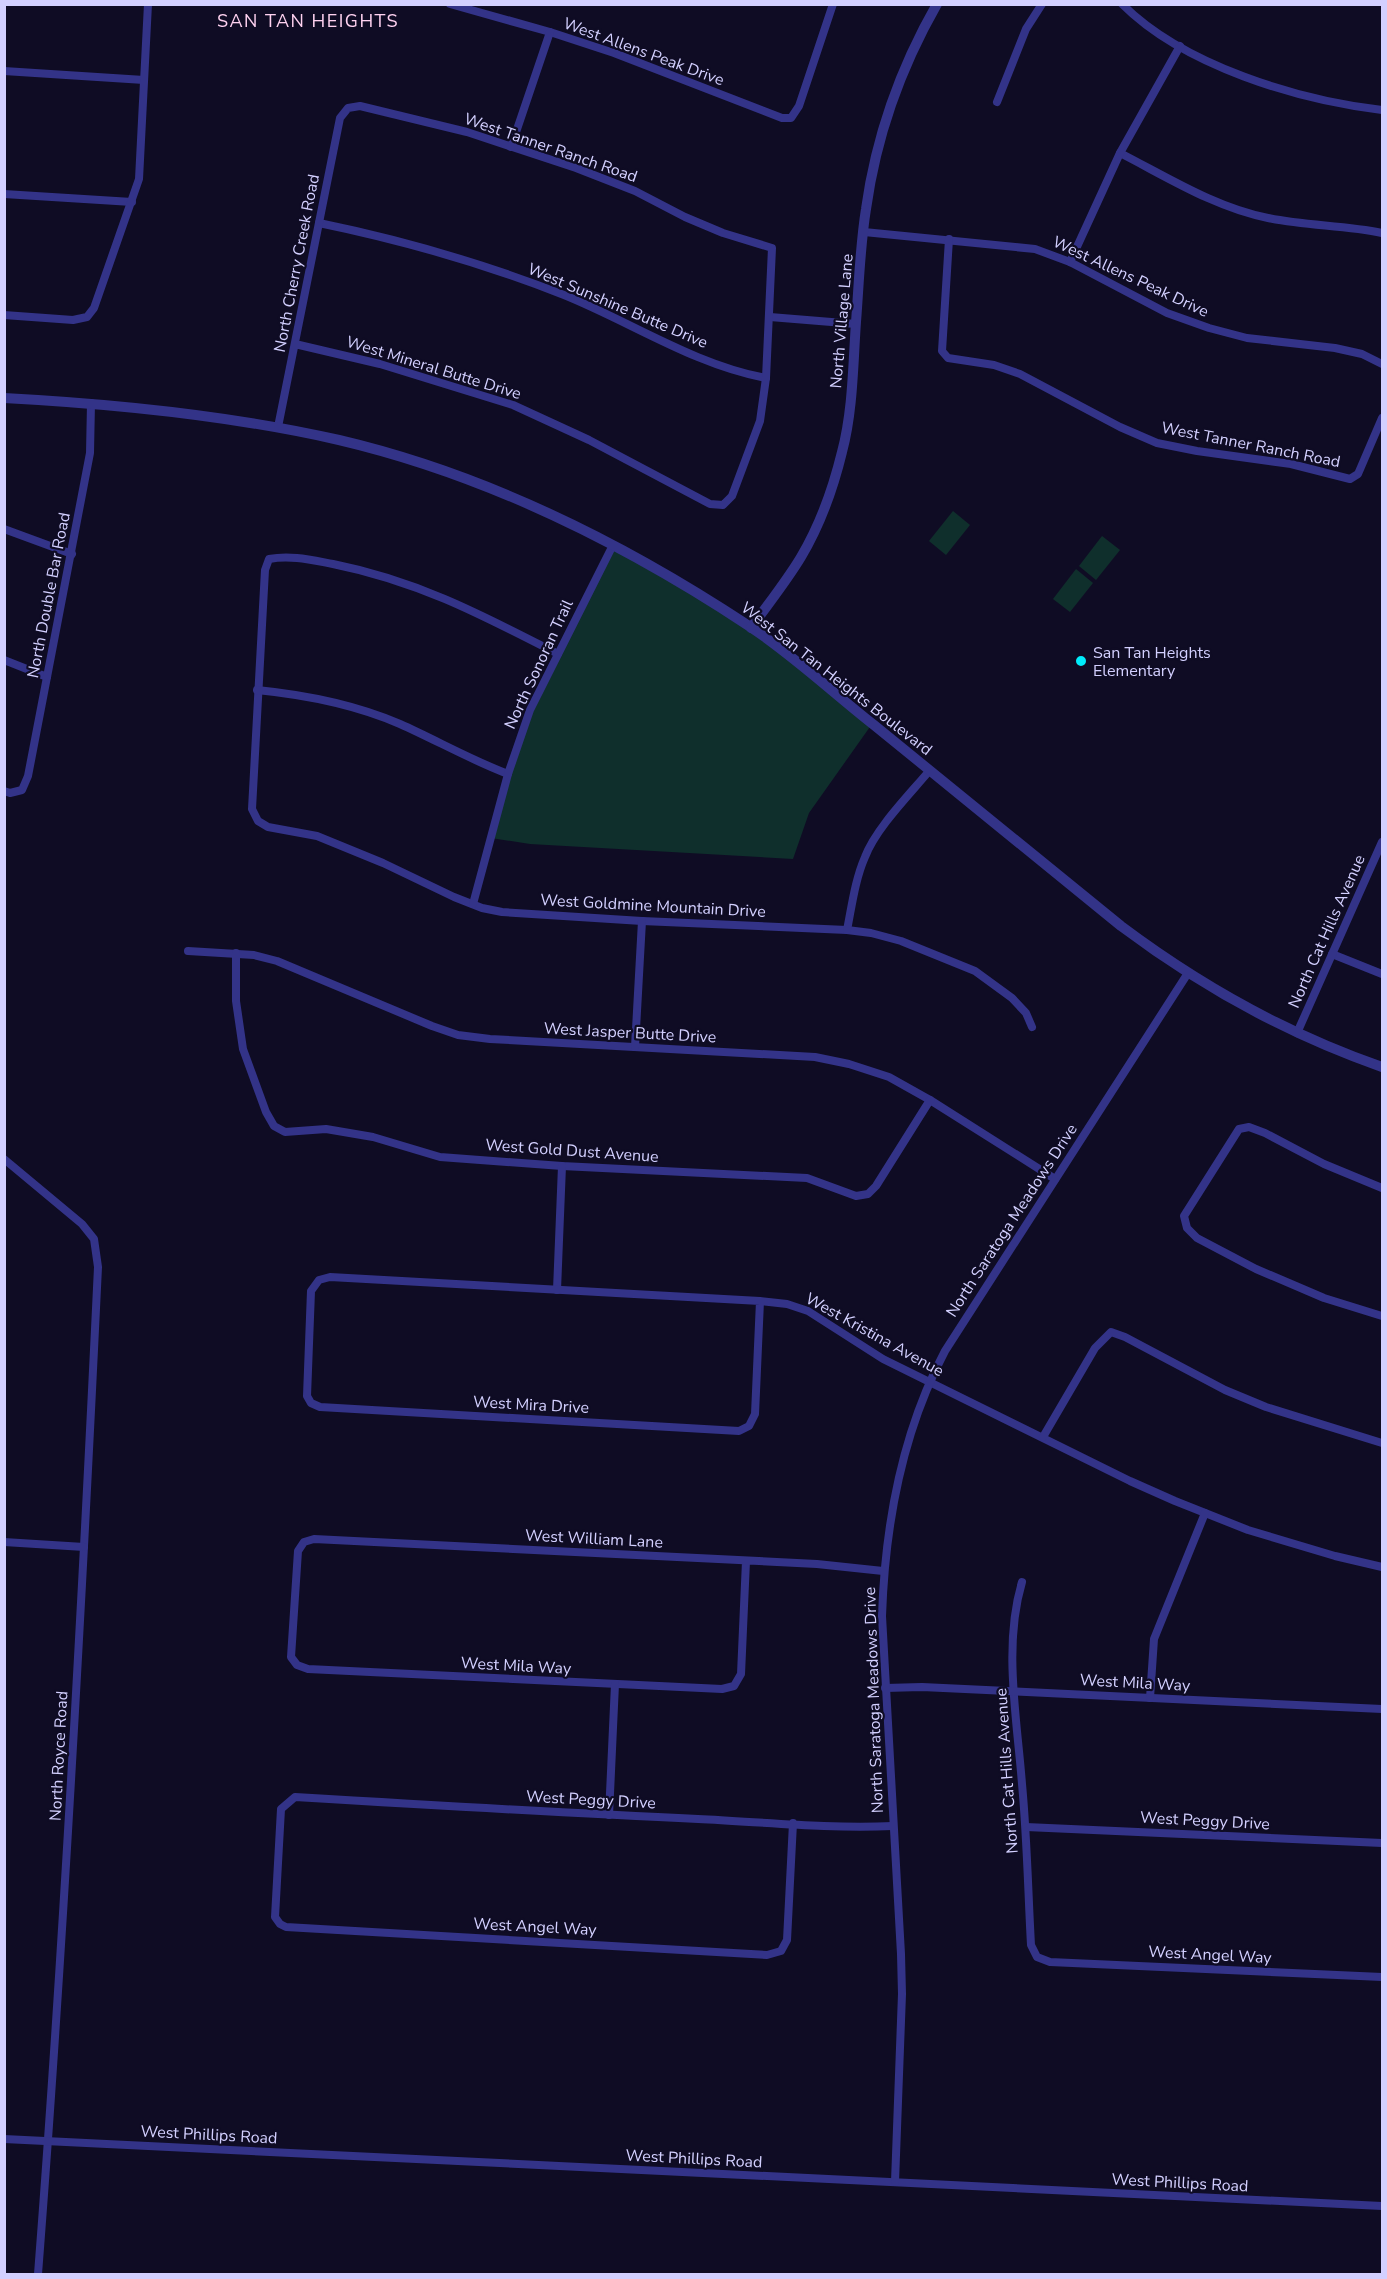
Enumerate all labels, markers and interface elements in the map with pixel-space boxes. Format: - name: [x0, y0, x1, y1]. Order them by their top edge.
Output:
- district label: SAN TAN HEIGHTS: [217, 9, 399, 33]
- street label: West Allens Peak Drive: [560, 13, 727, 91]
- street label: West Tanner Ranch Road: [461, 108, 640, 188]
- street label: North Cherry Creek Road: [269, 172, 325, 354]
- street label: West Allens Peak Drive: [1049, 231, 1212, 323]
- street label: North Village Lane: [825, 253, 859, 389]
- street label: West Sunshine Butte Drive: [524, 258, 711, 354]
- street label: West Mineral Butte Drive: [344, 331, 524, 405]
- street label: West Tanner Ranch Road: [1159, 417, 1342, 473]
- street label: North Double Bar Road: [22, 510, 76, 680]
- street label: North Sonoran Trail: [499, 596, 579, 733]
- street label: West San Tan Heights Boulevard: [736, 597, 937, 761]
- place label: San Tan Heights Elementary: [1093, 642, 1211, 682]
- marker: San Tan Heights Elementary: [1074, 654, 1088, 668]
- street label: North Cat Hills Avenue: [1283, 851, 1371, 1012]
- street label: West Goldmine Mountain Drive: [540, 889, 766, 923]
- street label: West Jasper Butte Drive: [543, 1017, 717, 1049]
- street label: North Saratoga Meadows Drive: [941, 1120, 1083, 1321]
- street label: West Gold Dust Avenue: [484, 1134, 659, 1168]
- street label: West Kristina Avenue: [801, 1288, 948, 1382]
- street label: West Mira Drive: [472, 1391, 589, 1419]
- street label: West William Lane: [524, 1524, 663, 1554]
- street label: North Saratoga Meadows Drive: [859, 1586, 889, 1813]
- street label: West Mila Way: [460, 1652, 572, 1680]
- street label: West Mila Way: [1079, 1669, 1191, 1697]
- street label: North Cat Hills Avenue: [990, 1687, 1024, 1854]
- street label: North Royce Road: [45, 1690, 73, 1822]
- street label: West Peggy Drive: [526, 1786, 656, 1814]
- street label: West Peggy Drive: [1140, 1807, 1270, 1835]
- street label: West Angel Way: [473, 1913, 598, 1941]
- street label: West Angel Way: [1148, 1941, 1273, 1969]
- street label: West Phillips Road: [140, 2120, 278, 2150]
- street label: West Phillips Road: [625, 2144, 763, 2174]
- street label: West Phillips Road: [1111, 2168, 1249, 2198]

